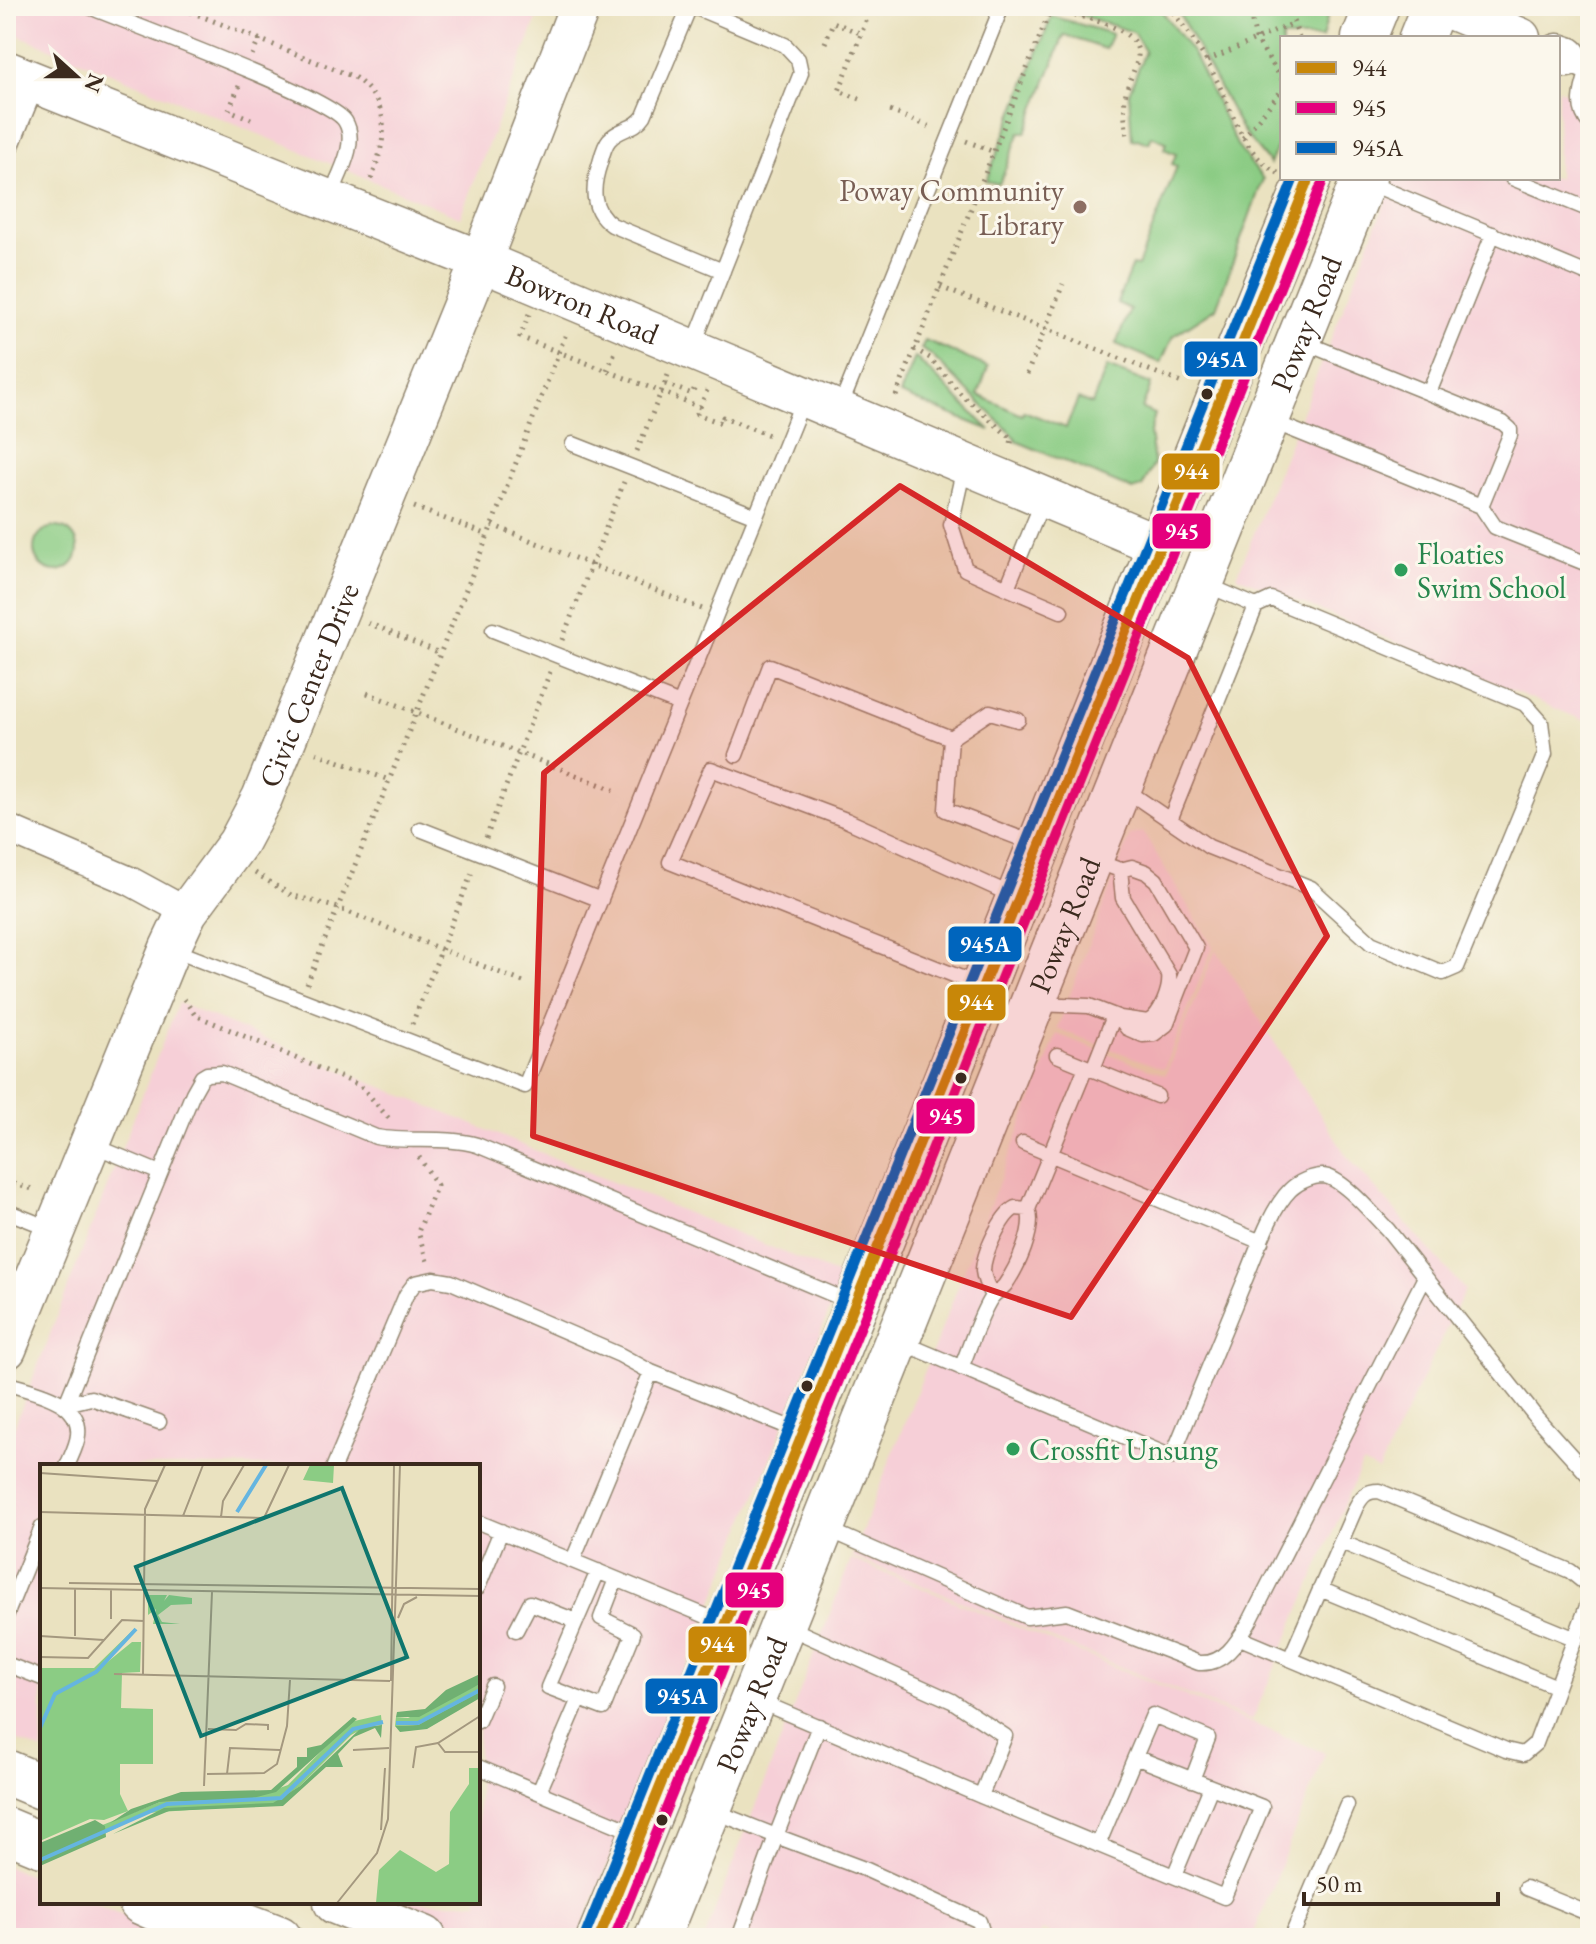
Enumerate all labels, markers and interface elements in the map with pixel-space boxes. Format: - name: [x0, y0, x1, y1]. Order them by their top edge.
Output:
- north arrow: [36, 36, 116, 116]
- legend: [1280, 36, 1560, 180]
- text: 944: [1352, 52, 1387, 83]
- text: N: [77, 69, 111, 97]
- text: 945: [1352, 92, 1387, 123]
- text: 945A: [1352, 132, 1404, 163]
- place label: Poway Community Library: [839, 171, 1065, 244]
- marker: Poway Community Library: [1071, 198, 1089, 216]
- street label: Poway Road: [1261, 249, 1351, 397]
- street label: Bowron Road: [501, 254, 666, 353]
- line badge: 945A: [1183, 340, 1259, 378]
- text: 945A: [1196, 345, 1247, 374]
- unlabelled marker: [1199, 386, 1215, 402]
- line badge: 944: [1160, 452, 1221, 491]
- text: 944: [1174, 457, 1209, 486]
- line badge: 945: [1151, 512, 1212, 550]
- text: 945: [1165, 517, 1199, 546]
- place label: Floaties Swim School: [1417, 534, 1566, 607]
- marker: Floaties Swim School: [1392, 561, 1410, 579]
- street label: Civic Center Drive: [249, 577, 367, 793]
- street label: Poway Road: [1019, 850, 1109, 998]
- line badge: 945A: [947, 925, 1023, 963]
- text: 945A: [960, 930, 1011, 959]
- line badge: 944: [946, 983, 1007, 1022]
- text: 944: [959, 988, 994, 1017]
- unlabelled marker: [953, 1070, 969, 1086]
- line badge: 945: [915, 1097, 976, 1135]
- text: 945: [929, 1102, 963, 1131]
- unlabelled marker: [799, 1378, 815, 1394]
- place label: Crossfit Unsung: [1029, 1430, 1219, 1469]
- marker: Crossfit Unsung: [1004, 1440, 1022, 1458]
- inset map: [40, 1464, 480, 1904]
- line badge: 945: [724, 1571, 785, 1609]
- text: 945: [737, 1576, 771, 1605]
- line badge: 944: [687, 1625, 748, 1664]
- text: 944: [700, 1630, 735, 1659]
- street label: Poway Road: [706, 1630, 796, 1778]
- line badge: 945A: [644, 1677, 719, 1715]
- text: 945A: [657, 1682, 708, 1711]
- unlabelled marker: [654, 1812, 670, 1828]
- scale bar: [1304, 1856, 1498, 1906]
- text: 50 m: [1316, 1868, 1363, 1899]

